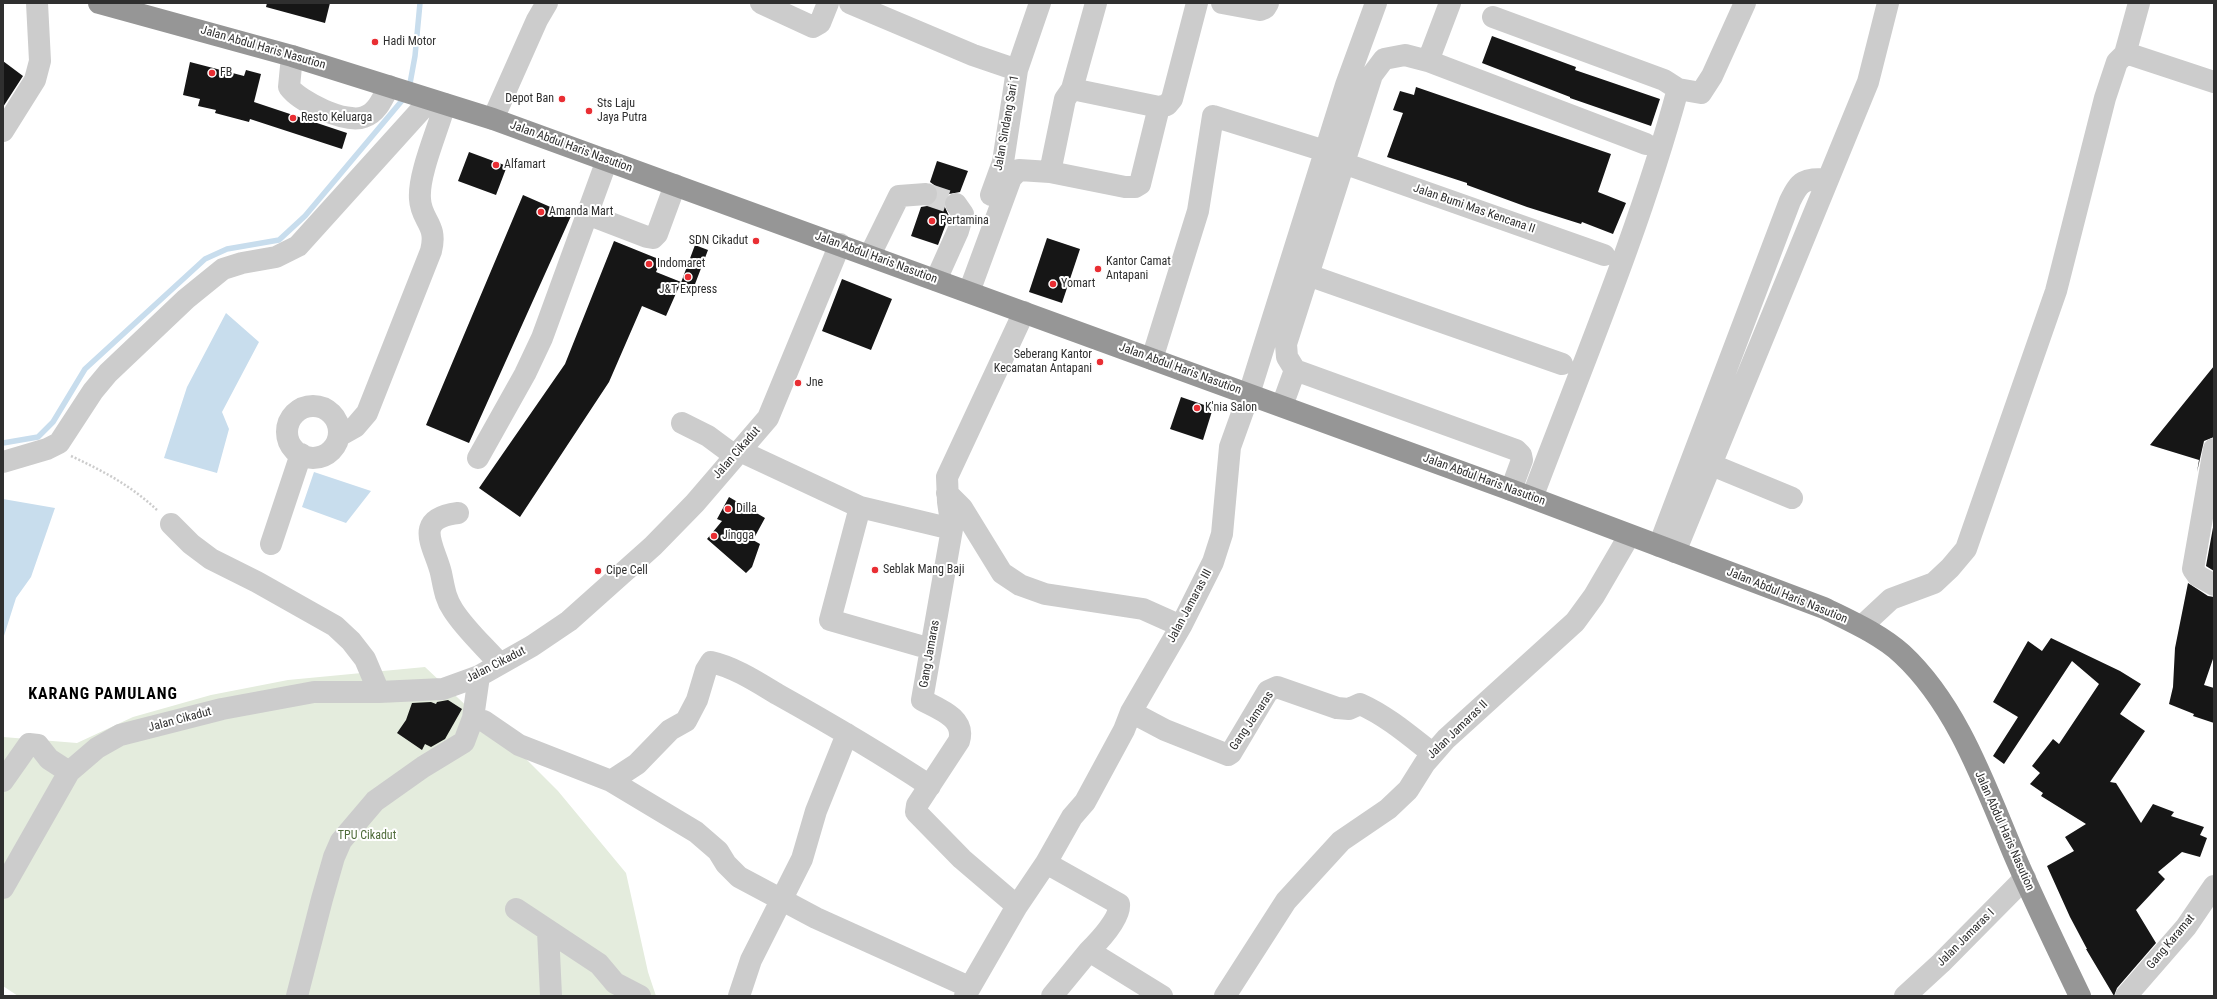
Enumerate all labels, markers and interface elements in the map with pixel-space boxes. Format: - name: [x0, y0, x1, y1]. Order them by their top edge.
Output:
- street label: Jalan Abdul Haris Nasution: [199, 23, 327, 73]
- place label: Hadi Motor: [383, 35, 436, 49]
- marker: Hadi Motor: [370, 37, 380, 47]
- place label: FB: [220, 66, 232, 80]
- marker: FB: [207, 68, 217, 78]
- street label: Jalan Sindang Sari 1: [992, 74, 1022, 172]
- place label: Depot Ban: [505, 92, 554, 106]
- marker: Depot Ban: [557, 94, 567, 104]
- place label: Sts Laju Jaya Putra: [597, 97, 647, 125]
- marker: Sts Laju Jaya Putra: [584, 106, 594, 116]
- place label: Resto Keluarga: [301, 111, 372, 125]
- marker: Resto Keluarga: [288, 113, 298, 123]
- street label: Jalan Abdul Haris Nasution: [508, 118, 634, 176]
- place label: Alfamart: [504, 158, 546, 172]
- marker: Alfamart: [491, 160, 501, 170]
- street label: Jalan Bumi Mas Kencana II: [1411, 181, 1537, 237]
- place label: Amanda Mart: [549, 205, 613, 219]
- marker: Amanda Mart: [536, 207, 546, 217]
- place label: Pertamina: [940, 214, 989, 228]
- marker: Pertamina: [927, 216, 937, 226]
- street label: Jalan Abdul Haris Nasution: [813, 229, 939, 287]
- place label: SDN Cikadut: [689, 234, 748, 248]
- marker: SDN Cikadut: [751, 236, 761, 246]
- place label: Kantor Camat Antapani: [1106, 255, 1171, 283]
- place label: Indomaret: [657, 257, 705, 271]
- marker: Indomaret: [644, 259, 654, 269]
- marker: Kantor Camat Antapani: [1093, 264, 1103, 274]
- marker: J&T Express: [683, 272, 693, 282]
- place label: Yomart: [1061, 277, 1095, 291]
- marker: Yomart: [1048, 279, 1058, 289]
- place label: J&T Express: [659, 283, 717, 297]
- street label: Jalan Abdul Haris Nasution: [1117, 340, 1243, 398]
- place label: Seberang Kantor Kecamatan Antapani: [994, 348, 1092, 376]
- marker: Seberang Kantor Kecamatan Antapani: [1095, 357, 1105, 367]
- place label: Jne: [806, 376, 823, 390]
- marker: Jne: [793, 378, 803, 388]
- place label: K'nia Salon: [1205, 401, 1257, 415]
- marker: K'nia Salon: [1192, 403, 1202, 413]
- street label: Jalan Cikadut: [710, 424, 764, 482]
- street label: Jalan Abdul Haris Nasution: [1421, 451, 1547, 509]
- place label: Dilla: [736, 502, 757, 516]
- marker: Dilla: [723, 504, 733, 514]
- place label: Jingga: [722, 529, 754, 543]
- marker: Jingga: [709, 531, 719, 541]
- place label: Seblak Mang Baji: [883, 563, 964, 577]
- place label: Cipe Cell: [606, 564, 648, 578]
- marker: Seblak Mang Baji: [870, 565, 880, 575]
- street label: Jalan Abdul Haris Nasution: [1724, 565, 1850, 627]
- marker: Cipe Cell: [593, 566, 603, 576]
- street label: Jalan Jamaras III: [1165, 567, 1215, 645]
- street label: Gang Jamaras: [917, 619, 943, 689]
- street label: Jalan Cikadut: [464, 644, 528, 686]
- district label: KARANG PAMULANG: [28, 685, 178, 705]
- street label: Gang Jamaras: [1227, 689, 1277, 753]
- street label: Jalan Jamaras II: [1425, 698, 1491, 762]
- street label: Jalan Cikadut: [147, 705, 213, 735]
- street label: Jalan Abdul Haris Nasution: [1971, 769, 2037, 893]
- park label: TPU Cikadut: [338, 829, 396, 843]
- street label: Jalan Jamaras I: [1934, 906, 1998, 970]
- street label: Gang Karamat: [2144, 912, 2198, 972]

